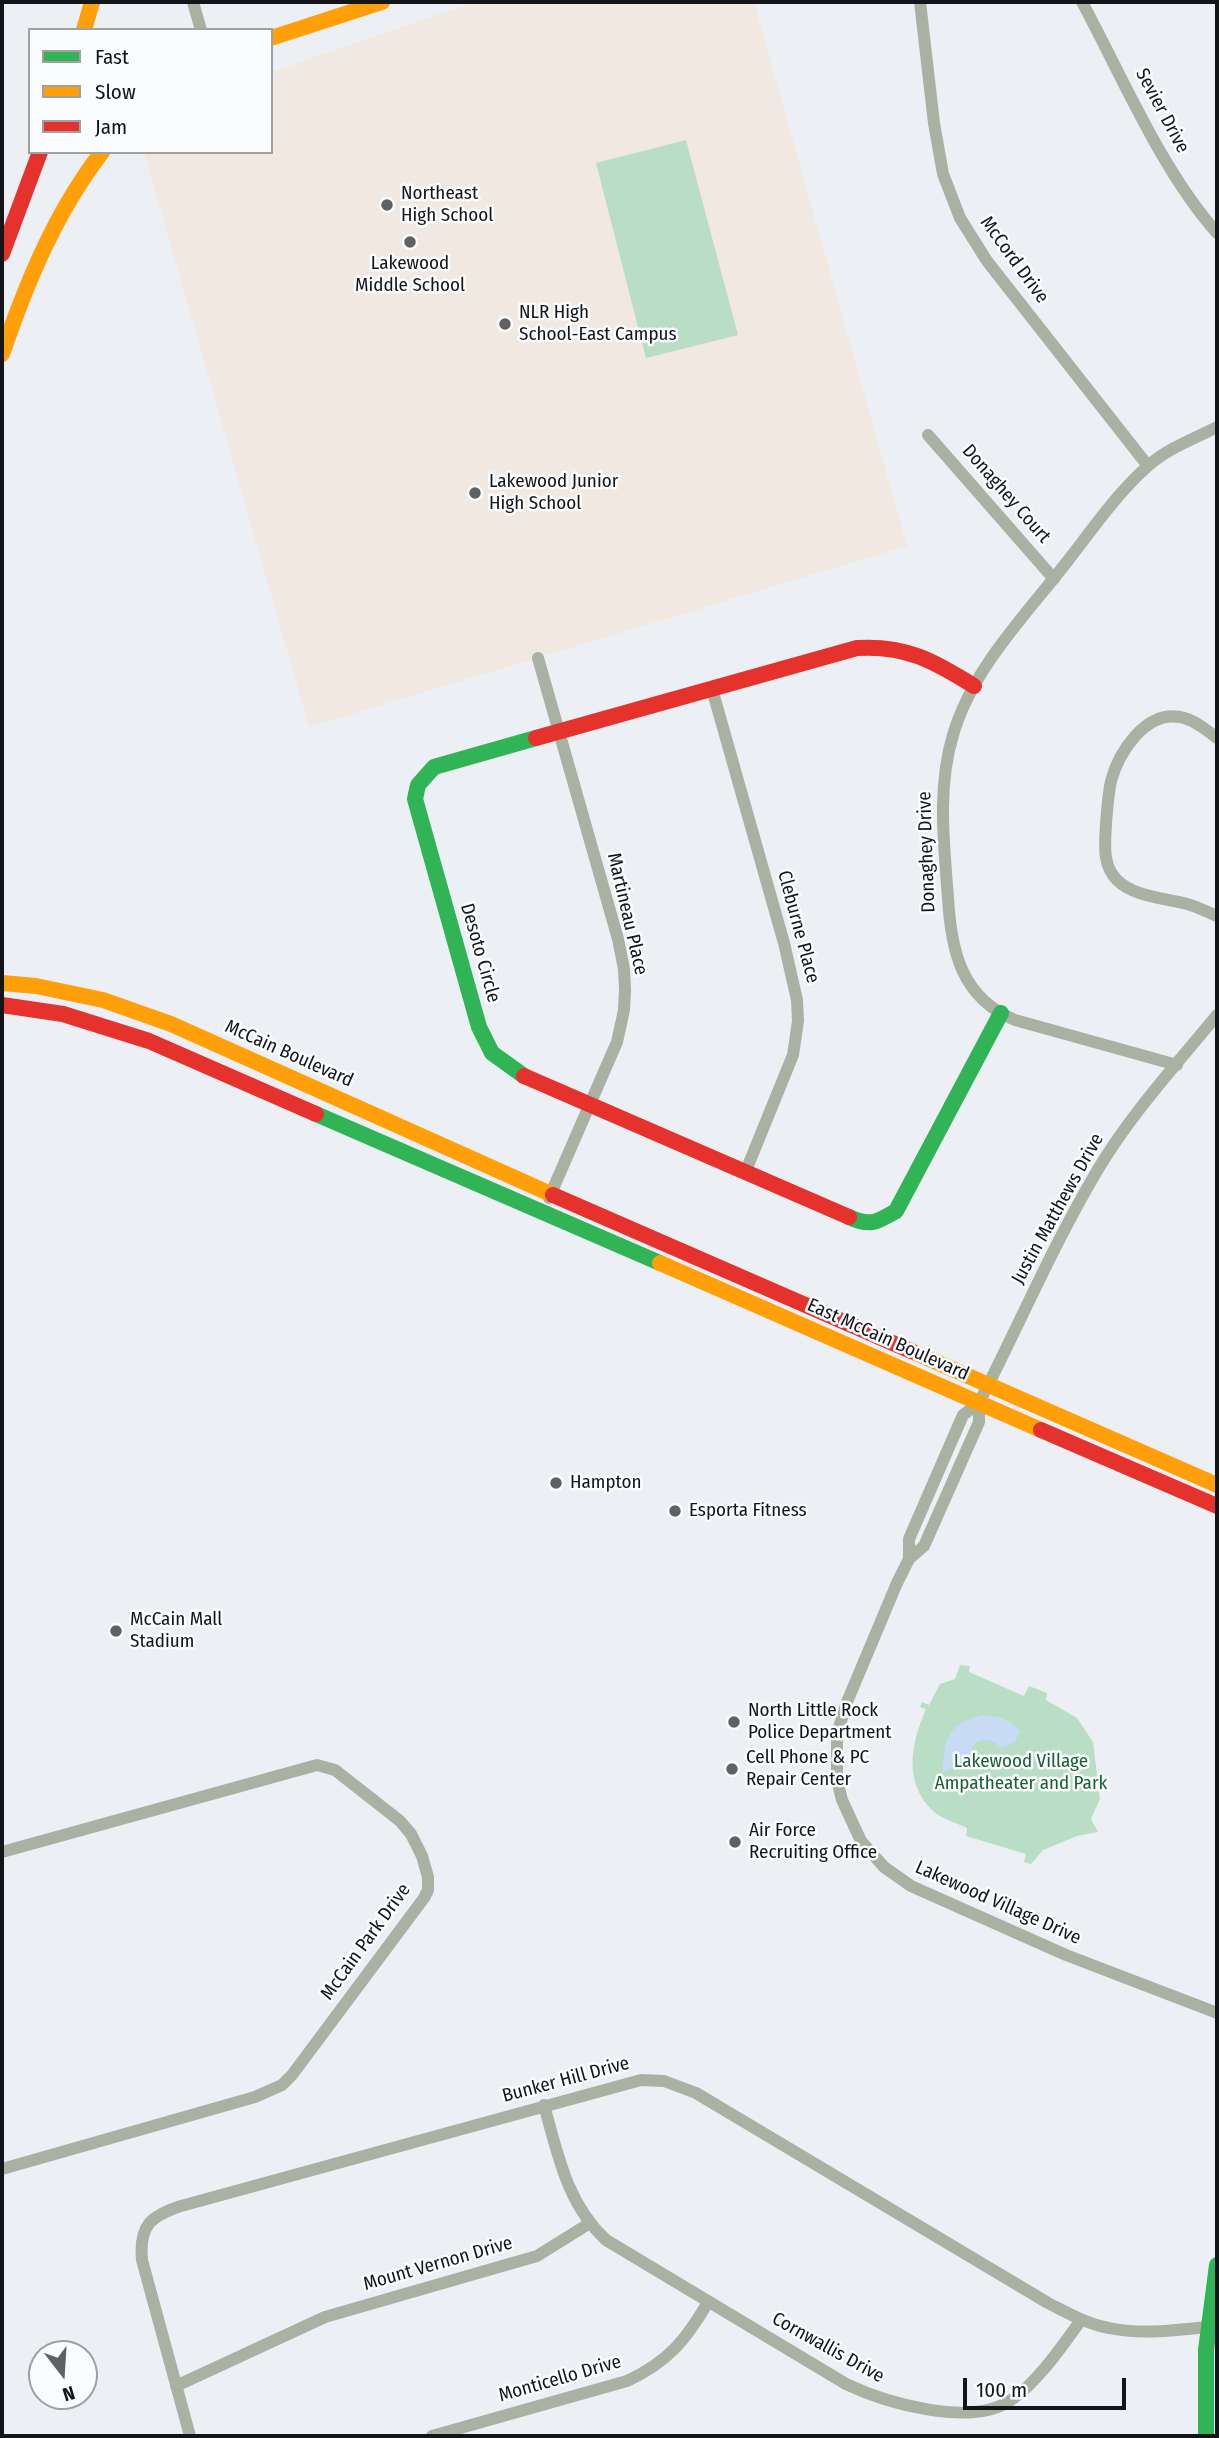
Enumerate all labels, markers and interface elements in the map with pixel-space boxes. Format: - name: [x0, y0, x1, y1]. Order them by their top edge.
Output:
- legend: [28, 28, 273, 154]
- text: Fast: [95, 44, 129, 70]
- street label: Sevier Drive: [1130, 65, 1194, 157]
- text: Slow: [95, 79, 136, 105]
- text: Jam: [95, 114, 127, 140]
- place label: Northeast High School: [401, 183, 493, 227]
- marker: Northeast High School: [379, 197, 395, 213]
- street label: McCord Drive: [975, 212, 1053, 308]
- marker: Lakewood Middle School: [402, 234, 418, 250]
- place label: Lakewood Middle School: [355, 253, 465, 297]
- place label: NLR High School-East Campus: [519, 302, 677, 346]
- marker: NLR High School-East Campus: [497, 316, 513, 332]
- street label: Donaghey Court: [957, 440, 1055, 548]
- place label: Lakewood Junior High School: [489, 471, 618, 515]
- marker: Lakewood Junior High School: [467, 485, 483, 501]
- street label: Donaghey Drive: [913, 791, 941, 913]
- street label: Martineau Place: [602, 851, 652, 977]
- street label: Cleburne Place: [772, 868, 824, 986]
- street label: Desoto Circle: [455, 901, 505, 1005]
- street label: McCain Boulevard: [221, 1016, 357, 1092]
- street label: Justin Matthews Drive: [1007, 1130, 1109, 1288]
- street label: East McCain Boulevard: [804, 1294, 972, 1386]
- place label: Hampton: [570, 1472, 641, 1494]
- marker: Hampton: [548, 1475, 564, 1491]
- place label: Esporta Fitness: [689, 1500, 807, 1522]
- marker: Esporta Fitness: [667, 1503, 683, 1519]
- place label: McCain Mall Stadium: [130, 1609, 222, 1653]
- marker: McCain Mall Stadium: [108, 1623, 124, 1639]
- place label: North Little Rock Police Department: [748, 1700, 892, 1744]
- marker: North Little Rock Police Department: [726, 1714, 742, 1730]
- place label: Cell Phone & PC Repair Center: [746, 1747, 869, 1791]
- park label: Lakewood Village Ampatheater and Park: [935, 1751, 1107, 1795]
- marker: Cell Phone & PC Repair Center: [724, 1761, 740, 1777]
- place label: Air Force Recruiting Office: [749, 1820, 877, 1864]
- marker: Air Force Recruiting Office: [727, 1834, 743, 1850]
- street label: Lakewood Village Drive: [912, 1856, 1084, 1950]
- street label: McCain Park Drive: [316, 1879, 416, 2005]
- street label: Bunker Hill Drive: [500, 2052, 632, 2108]
- street label: Mount Vernon Drive: [361, 2232, 515, 2296]
- street label: Cornwallis Drive: [768, 2308, 888, 2388]
- north arrow: [28, 2340, 98, 2410]
- street label: Monticello Drive: [496, 2351, 624, 2407]
- scale bar: [967, 2364, 1130, 2408]
- text: 100 m: [976, 2377, 1027, 2403]
- text: N: [60, 2381, 78, 2406]

